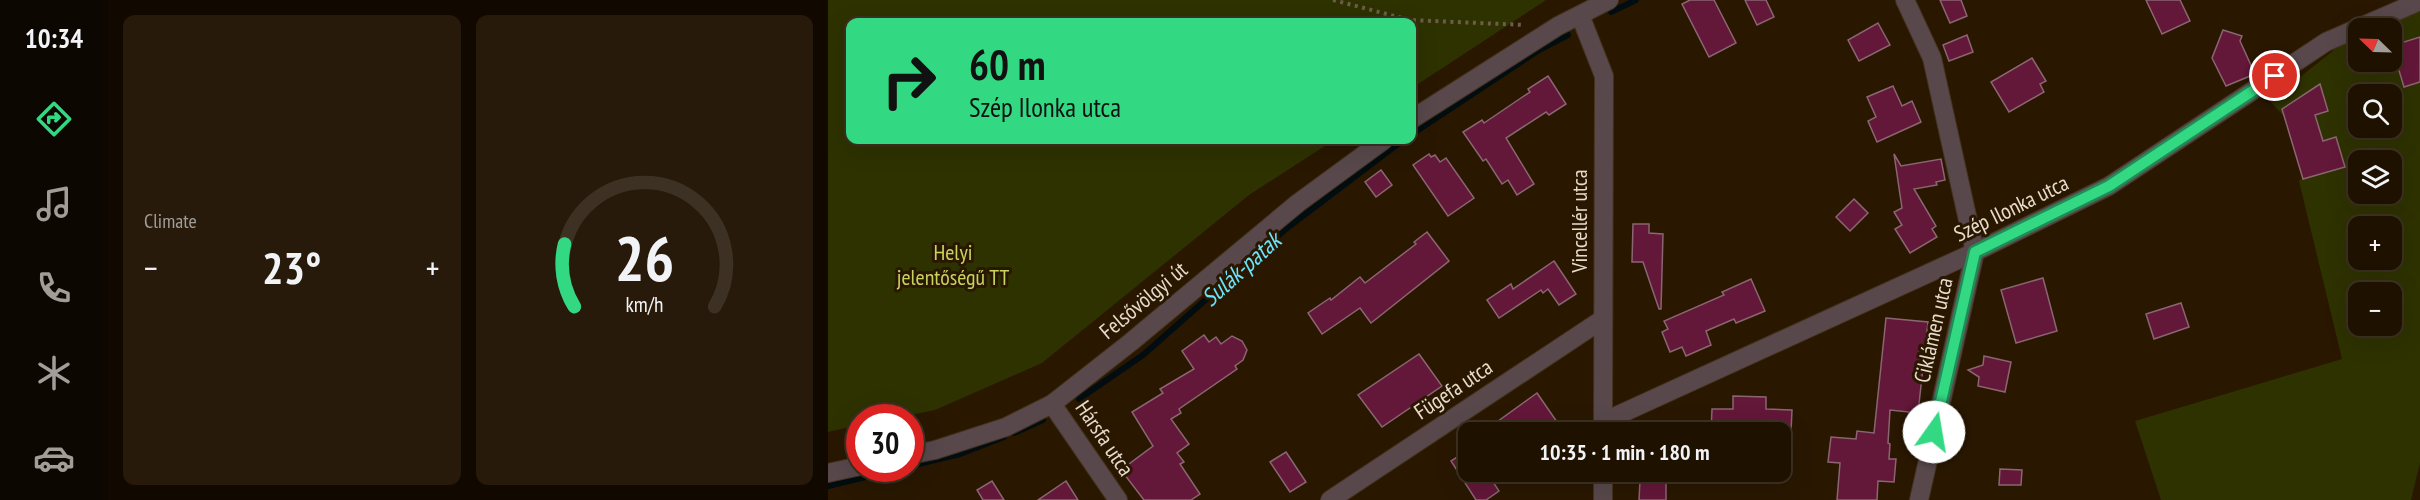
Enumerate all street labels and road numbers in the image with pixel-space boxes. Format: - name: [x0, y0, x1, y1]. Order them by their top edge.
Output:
- street label: Szép Ilonka utca: [1949, 168, 2073, 248]
- street label: Vincellér utca: [1565, 169, 1593, 274]
- street label: Felsővölgyi út: [1093, 255, 1193, 345]
- street label: Ciklámen utca: [1907, 275, 1959, 385]
- street label: Fügefa utca: [1409, 353, 1497, 425]
- street label: Hársfa utca: [1070, 395, 1140, 481]

